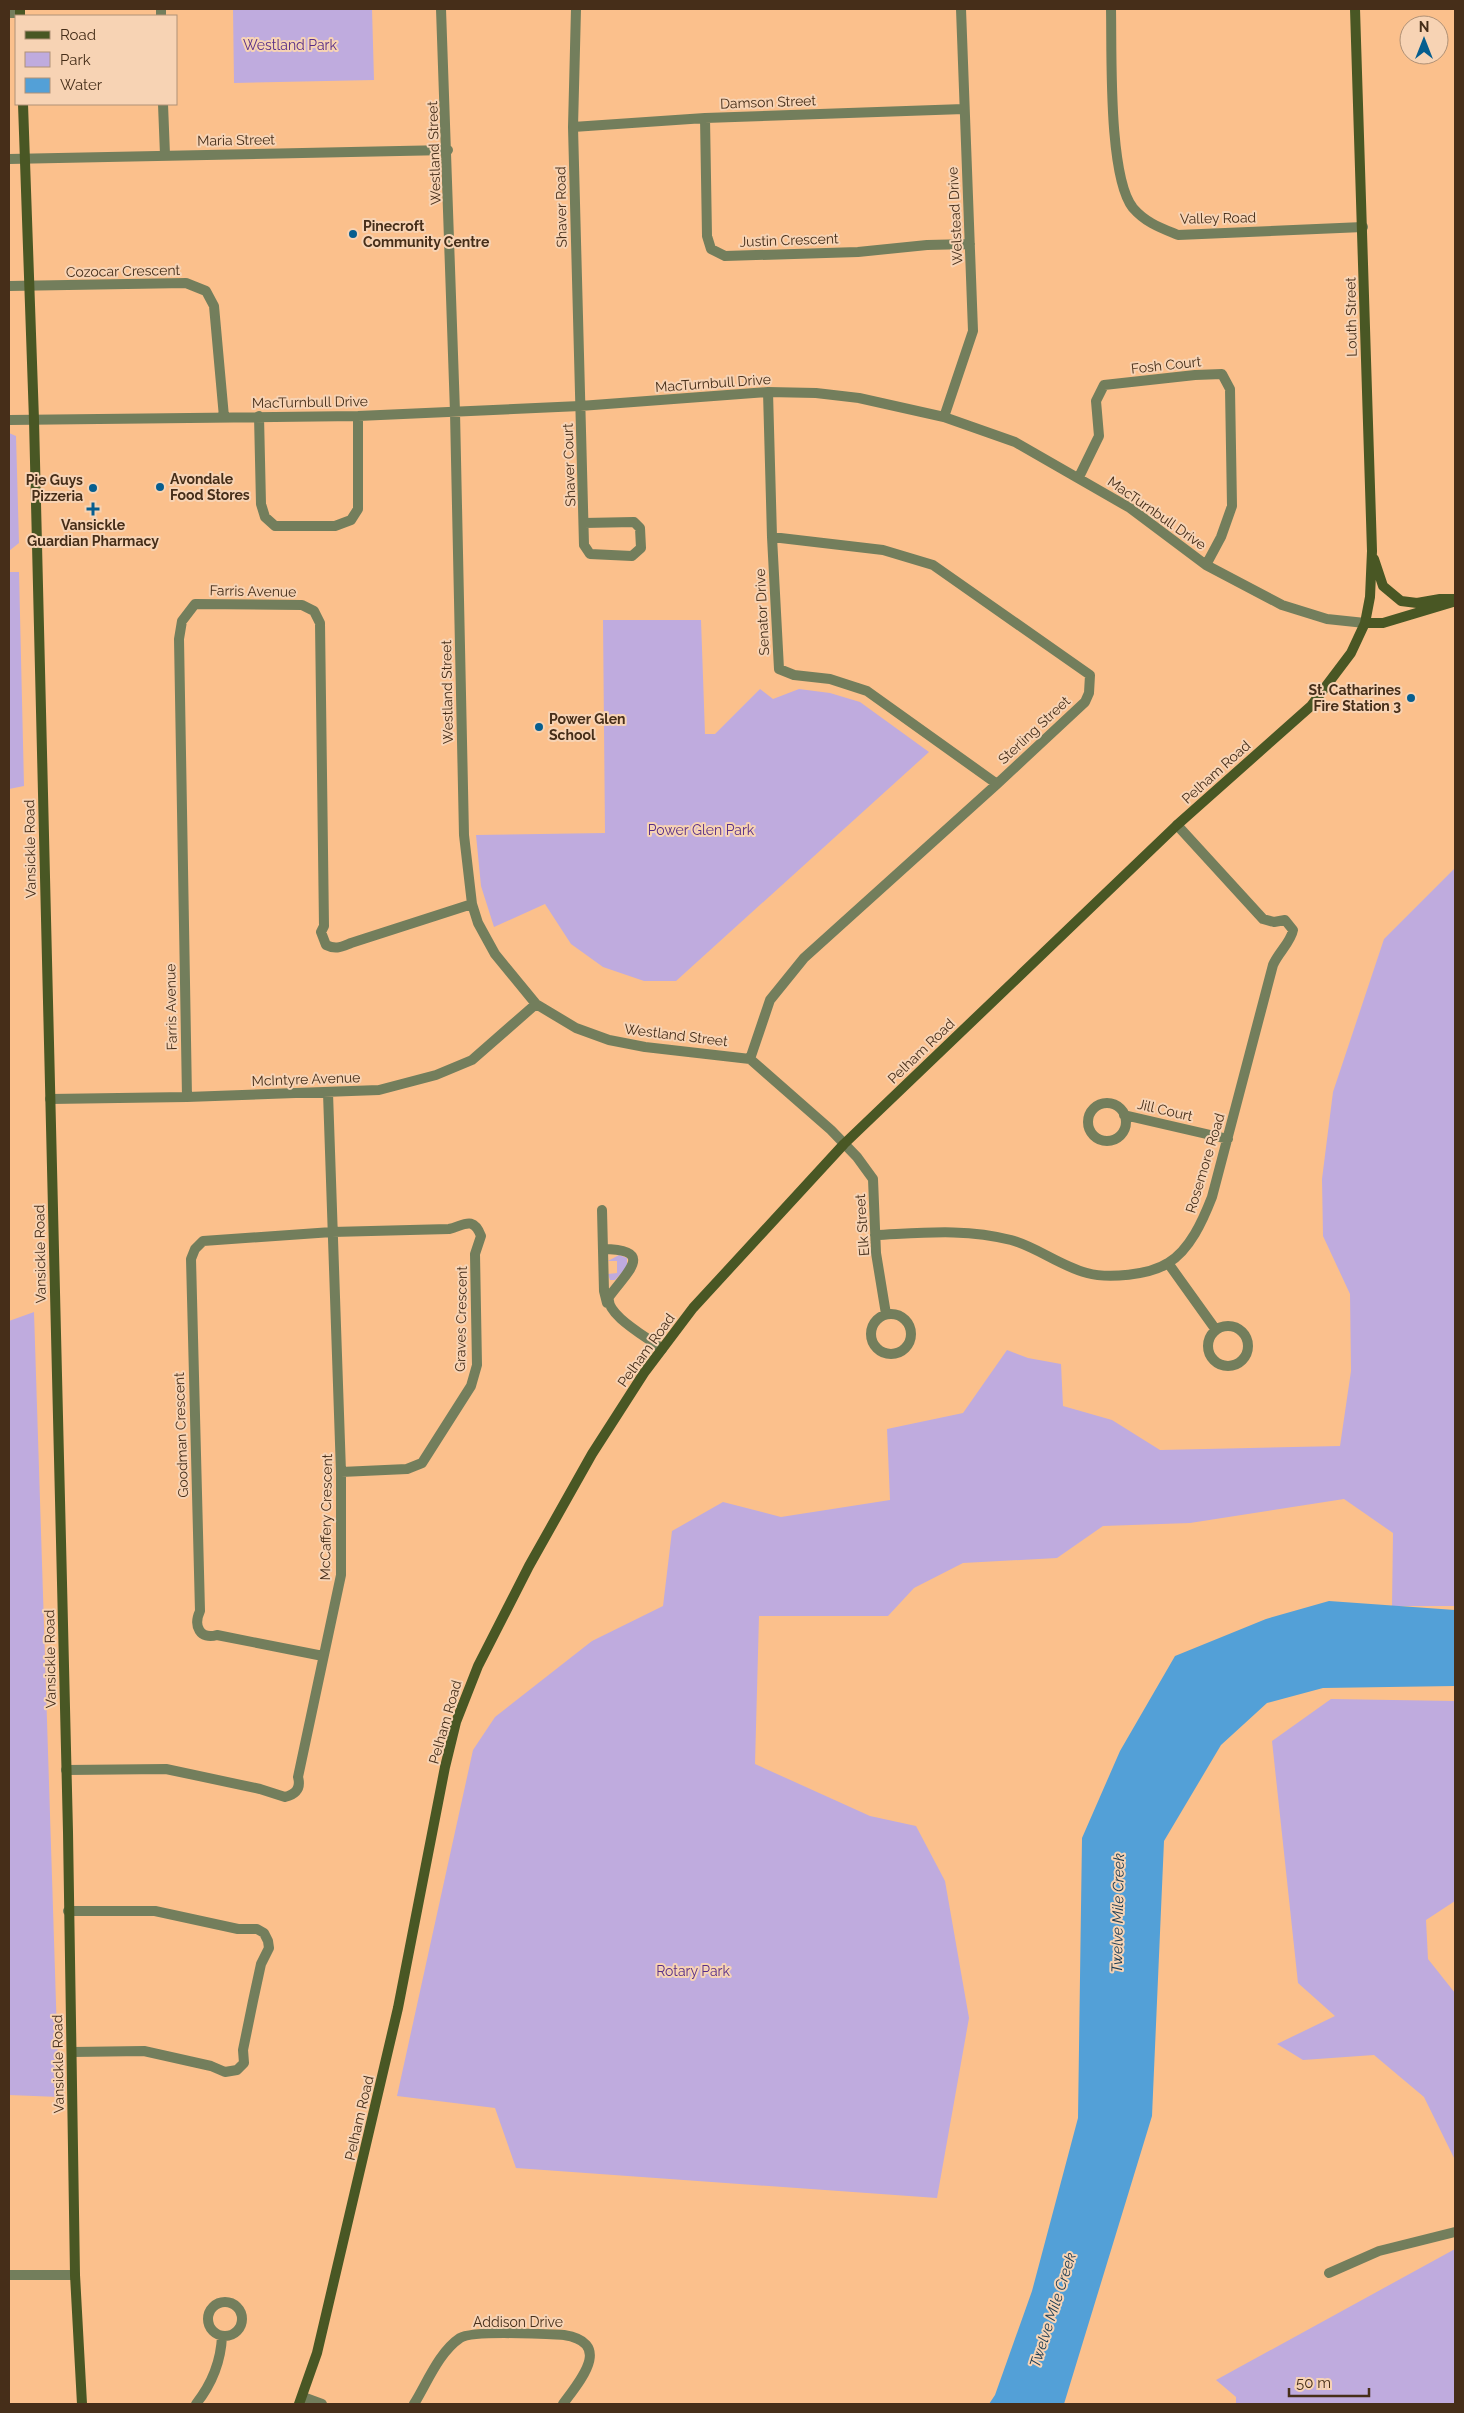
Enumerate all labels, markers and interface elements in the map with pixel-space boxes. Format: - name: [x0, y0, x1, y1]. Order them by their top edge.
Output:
- legend: [15, 15, 178, 105]
- north arrow: [1399, 15, 1449, 65]
- text: N: [1419, 19, 1429, 35]
- text: Road: [60, 26, 96, 44]
- park label: Westland Park: [243, 37, 337, 53]
- text: Park: [60, 51, 91, 69]
- text: Water: [60, 76, 103, 94]
- street label: Damson Street: [720, 92, 817, 112]
- street label: Westland Street: [424, 100, 444, 205]
- street label: Maria Street: [197, 131, 275, 149]
- street label: Shaver Road: [552, 166, 570, 248]
- street label: Welstead Drive: [944, 166, 966, 266]
- street label: Valley Road: [1180, 209, 1256, 227]
- place label: Pinecroft Community Centre: [363, 218, 490, 250]
- marker: Pinecroft Community Centre: [347, 228, 359, 240]
- street label: Justin Crescent: [739, 230, 839, 250]
- street label: Cozocar Crescent: [66, 262, 181, 280]
- street label: Louth Street: [1342, 277, 1360, 357]
- street label: Fosh Court: [1130, 353, 1202, 377]
- street label: MacTurnbull Drive: [655, 371, 771, 395]
- street label: MacTurnbull Drive: [252, 393, 368, 411]
- street label: Shaver Court: [560, 423, 578, 507]
- place label: Avondale Food Stores: [170, 471, 250, 503]
- place label: Pie Guys Pizzeria: [26, 472, 83, 504]
- street label: MacTurnbull Drive: [1105, 473, 1209, 553]
- marker: Avondale Food Stores: [154, 481, 166, 493]
- marker: Pie Guys Pizzeria: [87, 482, 99, 494]
- marker: Vansickle Guardian Pharmacy: [87, 503, 99, 515]
- place label: Vansickle Guardian Pharmacy: [27, 517, 159, 549]
- street label: Senator Drive: [752, 568, 772, 656]
- street label: Farris Avenue: [209, 582, 297, 600]
- street label: Westland Street: [438, 640, 456, 744]
- place label: St. Catharines Fire Station 3: [1309, 682, 1401, 714]
- marker: St. Catharines Fire Station 3: [1405, 692, 1417, 704]
- street label: Sterling Street: [995, 693, 1073, 767]
- place label: Power Glen School: [549, 711, 626, 743]
- marker: Power Glen School: [533, 721, 545, 733]
- street label: Pelham Road: [1179, 737, 1253, 807]
- street label: Vansickle Road: [21, 800, 39, 898]
- park label: Power Glen Park: [648, 822, 755, 838]
- street label: Farris Avenue: [162, 963, 180, 1051]
- street label: Pelham Road: [884, 1015, 958, 1087]
- street label: Westland Street: [623, 1021, 729, 1049]
- street label: McIntyre Avenue: [251, 1069, 361, 1089]
- street label: Jill Court: [1136, 1096, 1195, 1124]
- street label: Rosemore Road: [1182, 1111, 1228, 1215]
- street label: Elk Street: [852, 1193, 872, 1257]
- street label: Vansickle Road: [31, 1205, 49, 1303]
- street label: Graves Crescent: [452, 1266, 470, 1372]
- street label: Pelham Road: [614, 1310, 678, 1390]
- street label: Goodman Crescent: [171, 1372, 191, 1498]
- street label: McCaffery Crescent: [317, 1453, 335, 1580]
- street label: Vansickle Road: [41, 1610, 59, 1708]
- street label: Pelham Road: [425, 1678, 465, 1766]
- water label: Twelve Mile Creek: [1108, 1853, 1128, 1973]
- park label: Rotary Park: [656, 1963, 730, 1979]
- street label: Vansickle Road: [49, 2015, 67, 2113]
- street label: Pelham Road: [341, 2074, 377, 2162]
- water label: Twelve Mile Creek: [1026, 2250, 1080, 2370]
- street label: Addison Drive: [473, 2314, 563, 2330]
- scale bar: [1289, 2366, 1369, 2398]
- text: 50 m: [1296, 2374, 1331, 2392]

